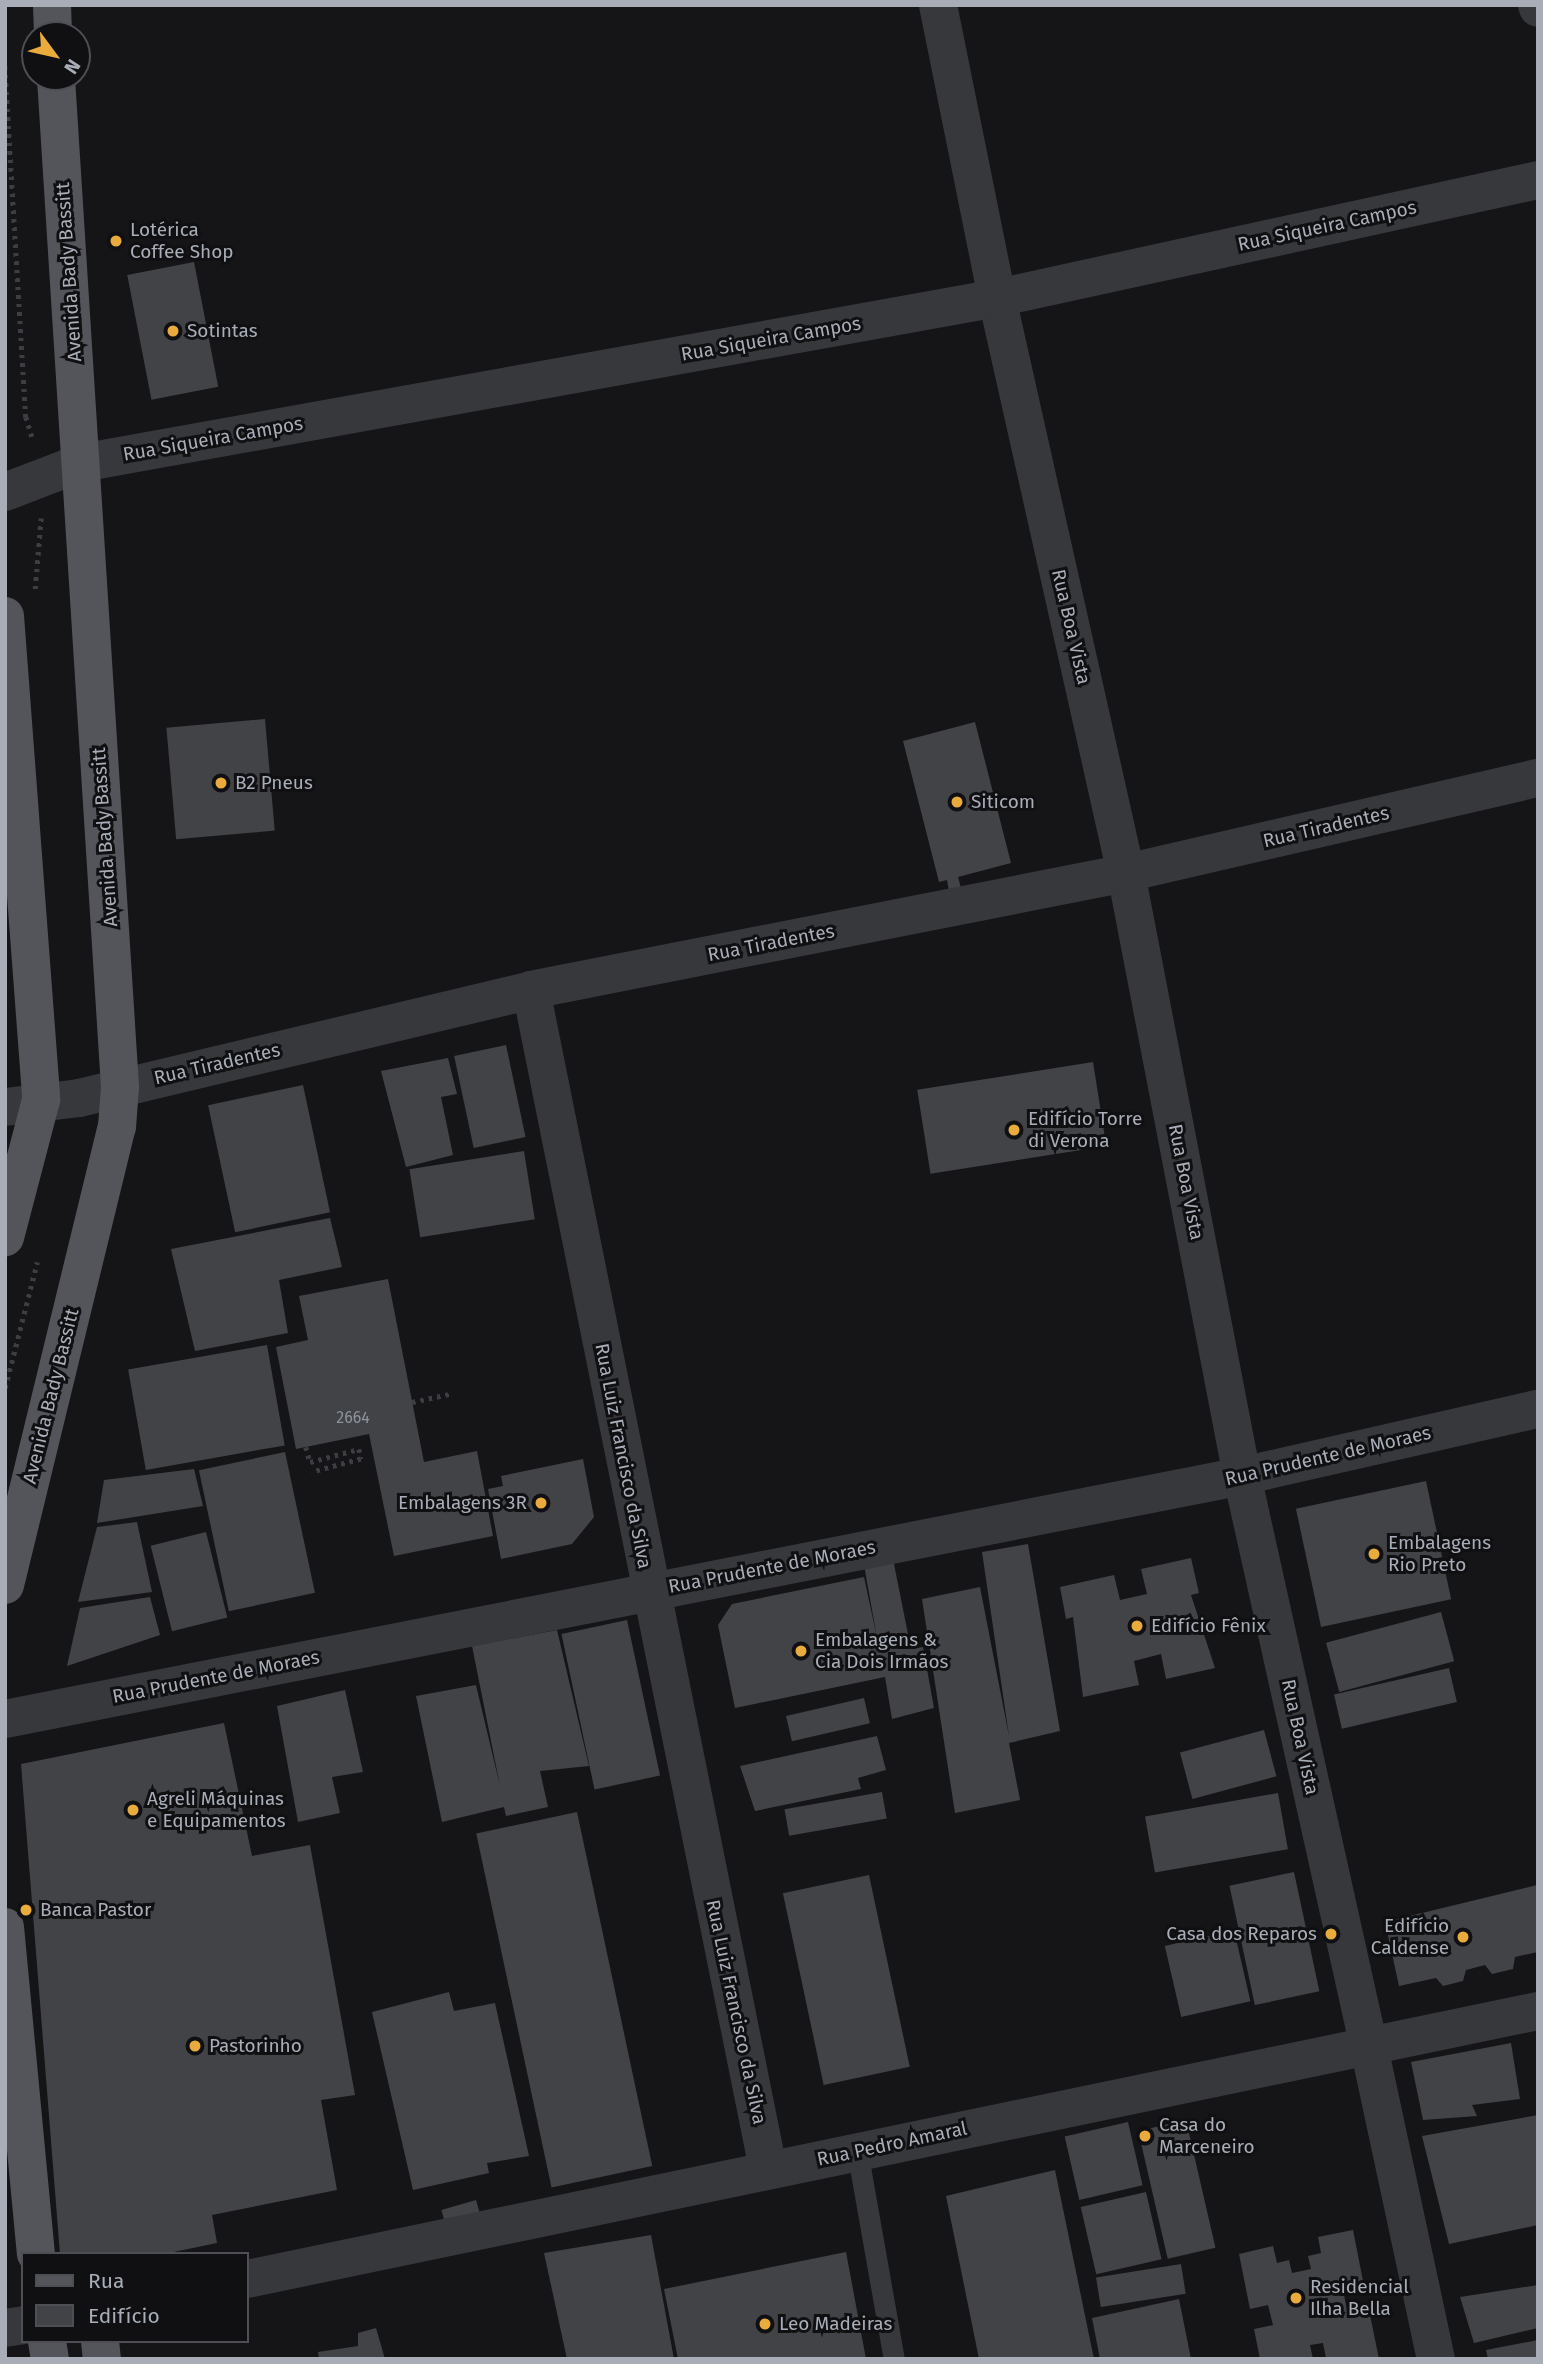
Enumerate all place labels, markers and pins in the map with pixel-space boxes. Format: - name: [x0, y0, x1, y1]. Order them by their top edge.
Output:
- place label: Lotérica Coffee Shop: [130, 219, 234, 263]
- marker: Lotérica Coffee Shop: [108, 233, 124, 249]
- place label: Sotintas: [187, 320, 258, 342]
- marker: Sotintas: [165, 323, 181, 339]
- place label: B2 Pneus: [235, 772, 313, 794]
- marker: B2 Pneus: [213, 775, 229, 791]
- place label: Siticom: [971, 791, 1035, 813]
- marker: Siticom: [949, 794, 965, 810]
- place label: Edifício Torre di Verona: [1028, 1108, 1142, 1152]
- marker: Edifício Torre di Verona: [1006, 1122, 1022, 1138]
- place label: Embalagens 3R: [398, 1492, 527, 1514]
- marker: Embalagens 3R: [533, 1495, 549, 1511]
- place label: Embalagens Rio Preto: [1388, 1532, 1491, 1576]
- marker: Embalagens Rio Preto: [1366, 1546, 1382, 1562]
- place label: Edifício Fênix: [1151, 1615, 1266, 1637]
- marker: Edifício Fênix: [1129, 1618, 1145, 1634]
- place label: Embalagens & Cia Dois Irmãos: [815, 1629, 948, 1673]
- marker: Embalagens & Cia Dois Irmãos: [793, 1643, 809, 1659]
- place label: Agreli Máquinas e Equipamentos: [147, 1788, 286, 1832]
- marker: Agreli Máquinas e Equipamentos: [125, 1802, 141, 1818]
- place label: Banca Pastor: [40, 1899, 151, 1921]
- marker: Banca Pastor: [18, 1902, 34, 1918]
- place label: Edifício Caldense: [1371, 1915, 1449, 1959]
- place label: Casa dos Reparos: [1166, 1923, 1317, 1945]
- marker: Casa dos Reparos: [1323, 1926, 1339, 1942]
- marker: Edifício Caldense: [1455, 1929, 1471, 1945]
- place label: Pastorinho: [209, 2035, 302, 2057]
- marker: Pastorinho: [187, 2038, 203, 2054]
- place label: Casa do Marceneiro: [1159, 2114, 1255, 2158]
- marker: Casa do Marceneiro: [1137, 2128, 1153, 2144]
- place label: Residencial Ilha Bella: [1310, 2276, 1409, 2320]
- marker: Residencial Ilha Bella: [1288, 2290, 1304, 2306]
- place label: Leo Madeiras: [779, 2313, 892, 2335]
- marker: Leo Madeiras: [757, 2316, 773, 2332]

